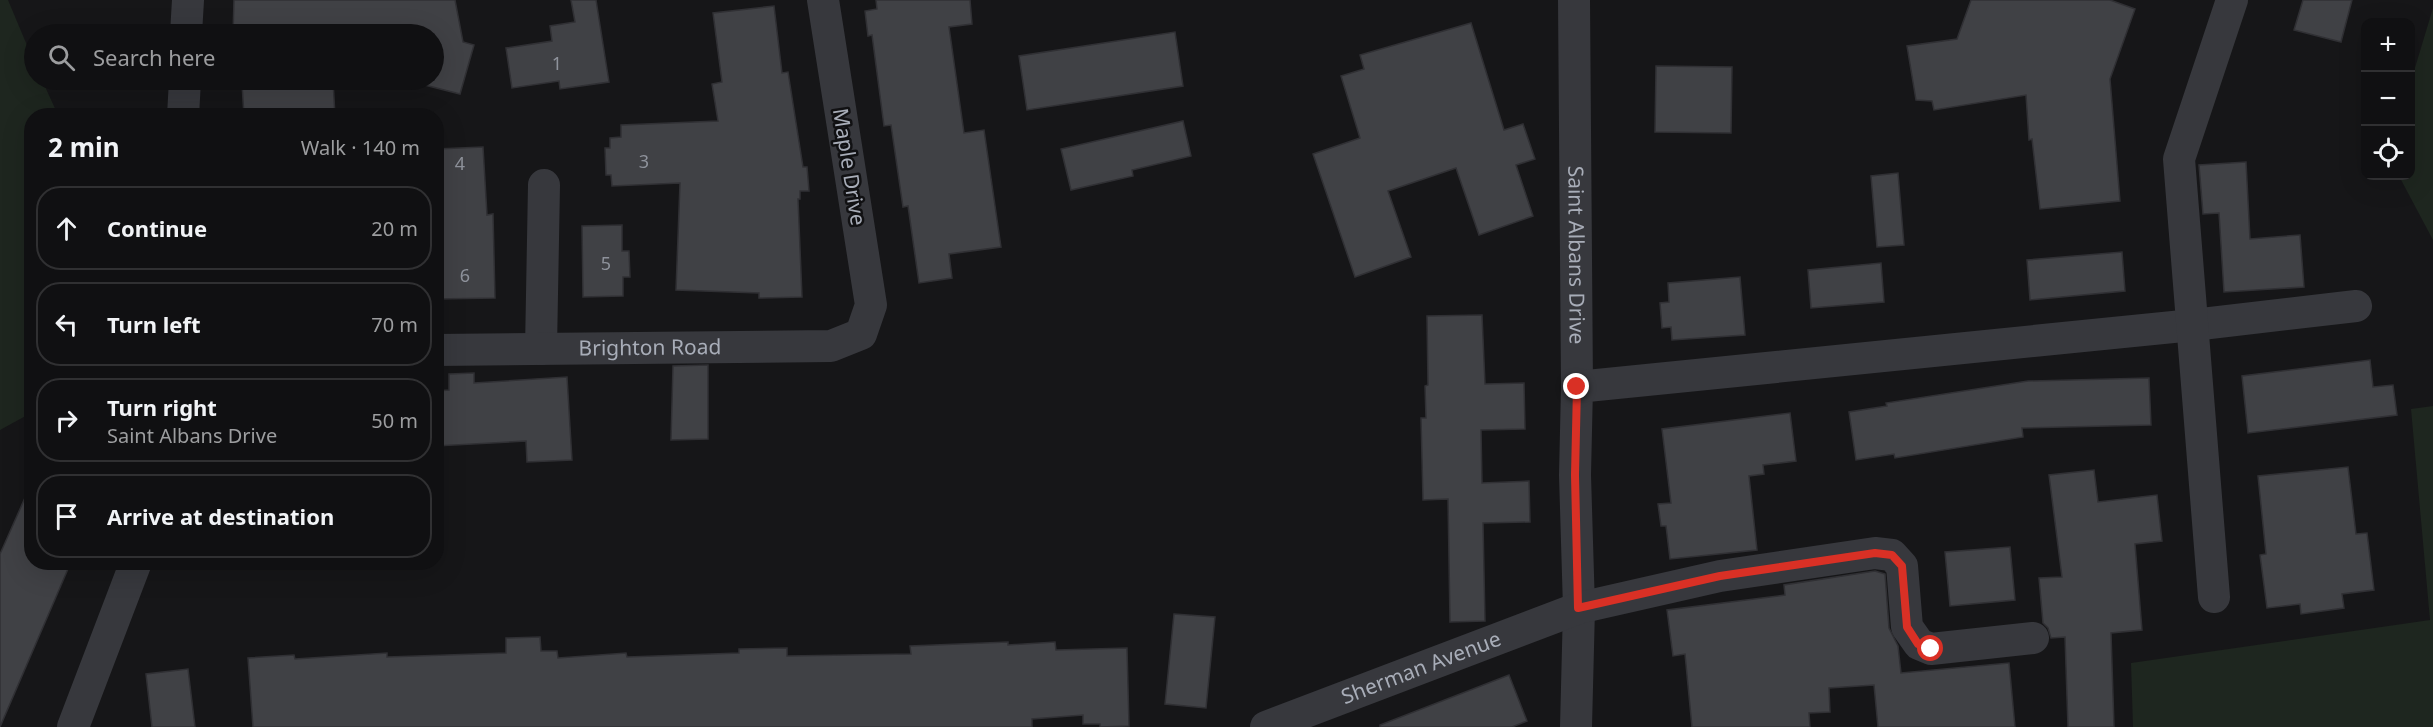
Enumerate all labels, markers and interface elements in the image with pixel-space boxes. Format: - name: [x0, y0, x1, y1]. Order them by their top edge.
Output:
- map controls: [2361, 18, 2415, 180]
- button: +: [2361, 18, 2415, 72]
- search box: [24, 24, 444, 90]
- icon: search: [45, 41, 78, 74]
- text: Search here: [93, 42, 215, 72]
- house number: 1: [552, 51, 562, 75]
- button: −: [2361, 72, 2415, 126]
- street label: Maple Drive: [827, 106, 873, 228]
- button: locate: [2361, 126, 2415, 180]
- text: 2 min: [48, 129, 120, 165]
- text: Walk · 140 m: [301, 134, 420, 161]
- house number: 3: [639, 149, 649, 173]
- house number: 4: [455, 151, 465, 175]
- street label: Saint Albans Drive: [1562, 165, 1592, 345]
- icon: ahead: [50, 212, 83, 245]
- text: Continue: [107, 213, 207, 243]
- text: 20 m: [371, 215, 418, 242]
- house number: 5: [601, 251, 611, 275]
- house number: 6: [460, 263, 470, 287]
- icon: left: [50, 308, 83, 341]
- text: Turn left: [107, 309, 201, 339]
- text: 70 m: [371, 311, 418, 338]
- street label: Brighton Road: [578, 332, 722, 362]
- route end: [1563, 373, 1589, 399]
- text: Turn right: [107, 392, 217, 422]
- icon: right: [50, 404, 83, 437]
- text: 50 m: [371, 407, 418, 434]
- text: Saint Albans Drive: [107, 422, 277, 449]
- icon: arrive: [50, 500, 83, 533]
- text: Arrive at destination: [107, 501, 334, 531]
- street label: Sherman Avenue: [1337, 624, 1505, 710]
- route start: [1917, 635, 1943, 661]

